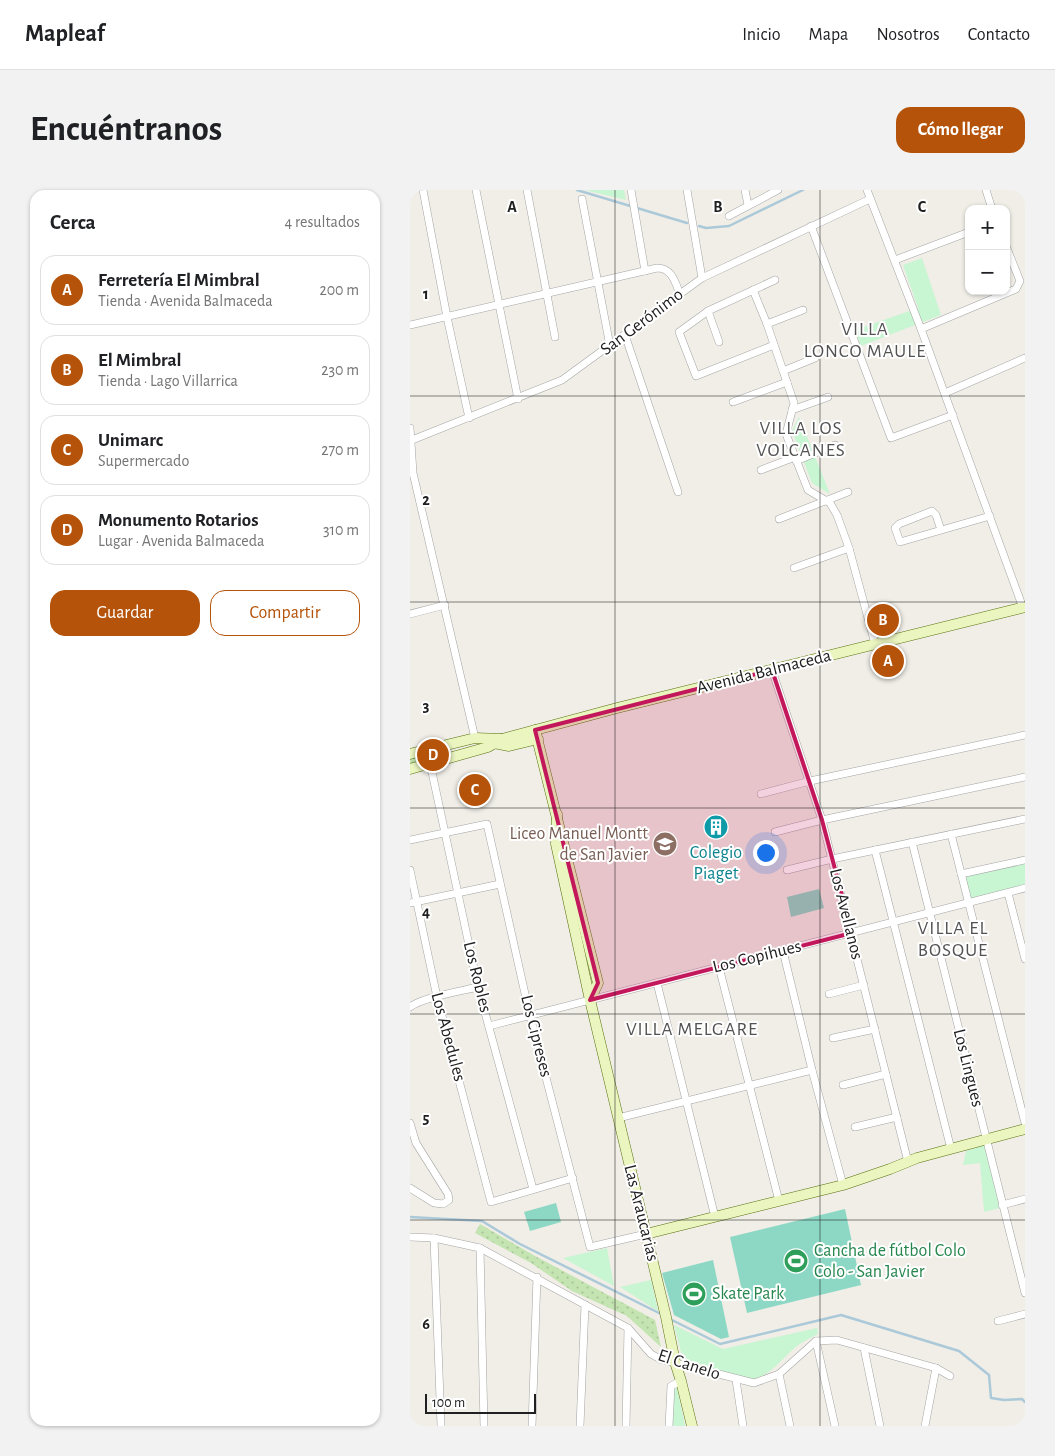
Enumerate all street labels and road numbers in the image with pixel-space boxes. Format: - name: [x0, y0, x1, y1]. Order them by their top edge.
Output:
- street label: San Gerónimo: [597, 285, 687, 359]
- street label: Avenida Balmaceda: [695, 647, 833, 697]
- street label: Los Avellanos: [826, 867, 866, 961]
- street label: Los Copihues: [711, 937, 803, 977]
- street label: Los Robles: [459, 940, 495, 1014]
- street label: Los Abedules: [427, 990, 469, 1084]
- street label: Los Cipreses: [517, 993, 555, 1079]
- street label: Los Lingues: [950, 1027, 986, 1109]
- street label: Las Araucarias: [620, 1163, 662, 1263]
- street label: El Canelo: [656, 1346, 723, 1384]

